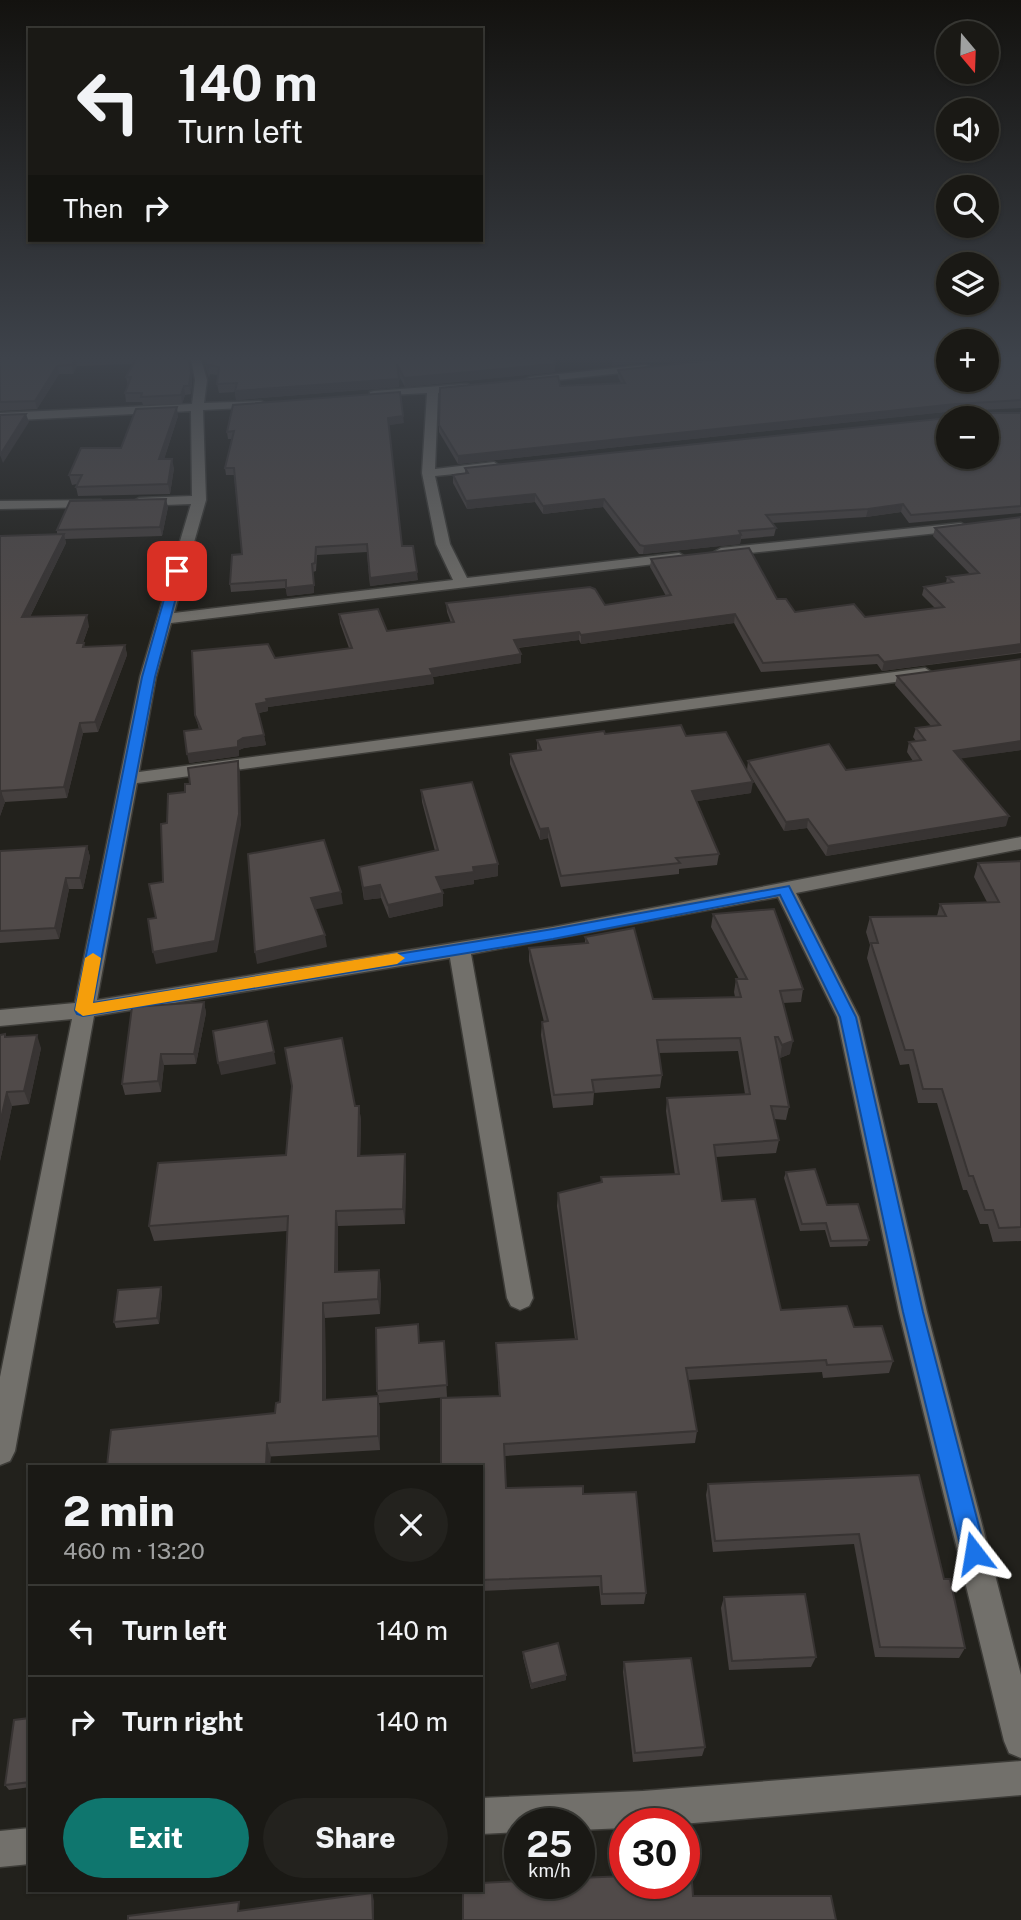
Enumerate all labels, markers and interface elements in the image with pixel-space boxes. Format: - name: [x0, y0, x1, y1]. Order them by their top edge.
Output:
- north arrow: [936, 21, 999, 84]
- map controls: [936, 21, 999, 469]
- text: 140 m: [178, 54, 318, 112]
- icon: left: [63, 56, 154, 147]
- button: sound: [936, 98, 999, 161]
- text: Turn left: [178, 113, 303, 150]
- button: search: [936, 175, 999, 238]
- icon: right: [137, 189, 175, 227]
- text: Then: [63, 193, 123, 224]
- button: layers: [936, 252, 999, 315]
- button: +: [936, 329, 999, 392]
- button: −: [936, 406, 999, 469]
- pin: [147, 541, 207, 601]
- icon: arrive: [158, 552, 196, 590]
- text: 2 min: [63, 1486, 175, 1535]
- button: close: [374, 1488, 448, 1562]
- position arrow: [937, 1516, 1011, 1590]
- text: 460 m · 13:20: [63, 1537, 205, 1564]
- icon: left: [63, 1612, 101, 1650]
- text: Turn left: [122, 1615, 227, 1646]
- text: 140 m: [376, 1615, 448, 1646]
- icon: right: [63, 1703, 101, 1741]
- text: Turn right: [122, 1706, 244, 1737]
- text: 140 m: [376, 1706, 448, 1737]
- button: Exit: [63, 1798, 249, 1878]
- button: Share: [263, 1798, 448, 1878]
- speed limit sign: 30: [609, 1808, 700, 1899]
- text: 25: [527, 1824, 572, 1865]
- text: km/h: [528, 1860, 571, 1881]

